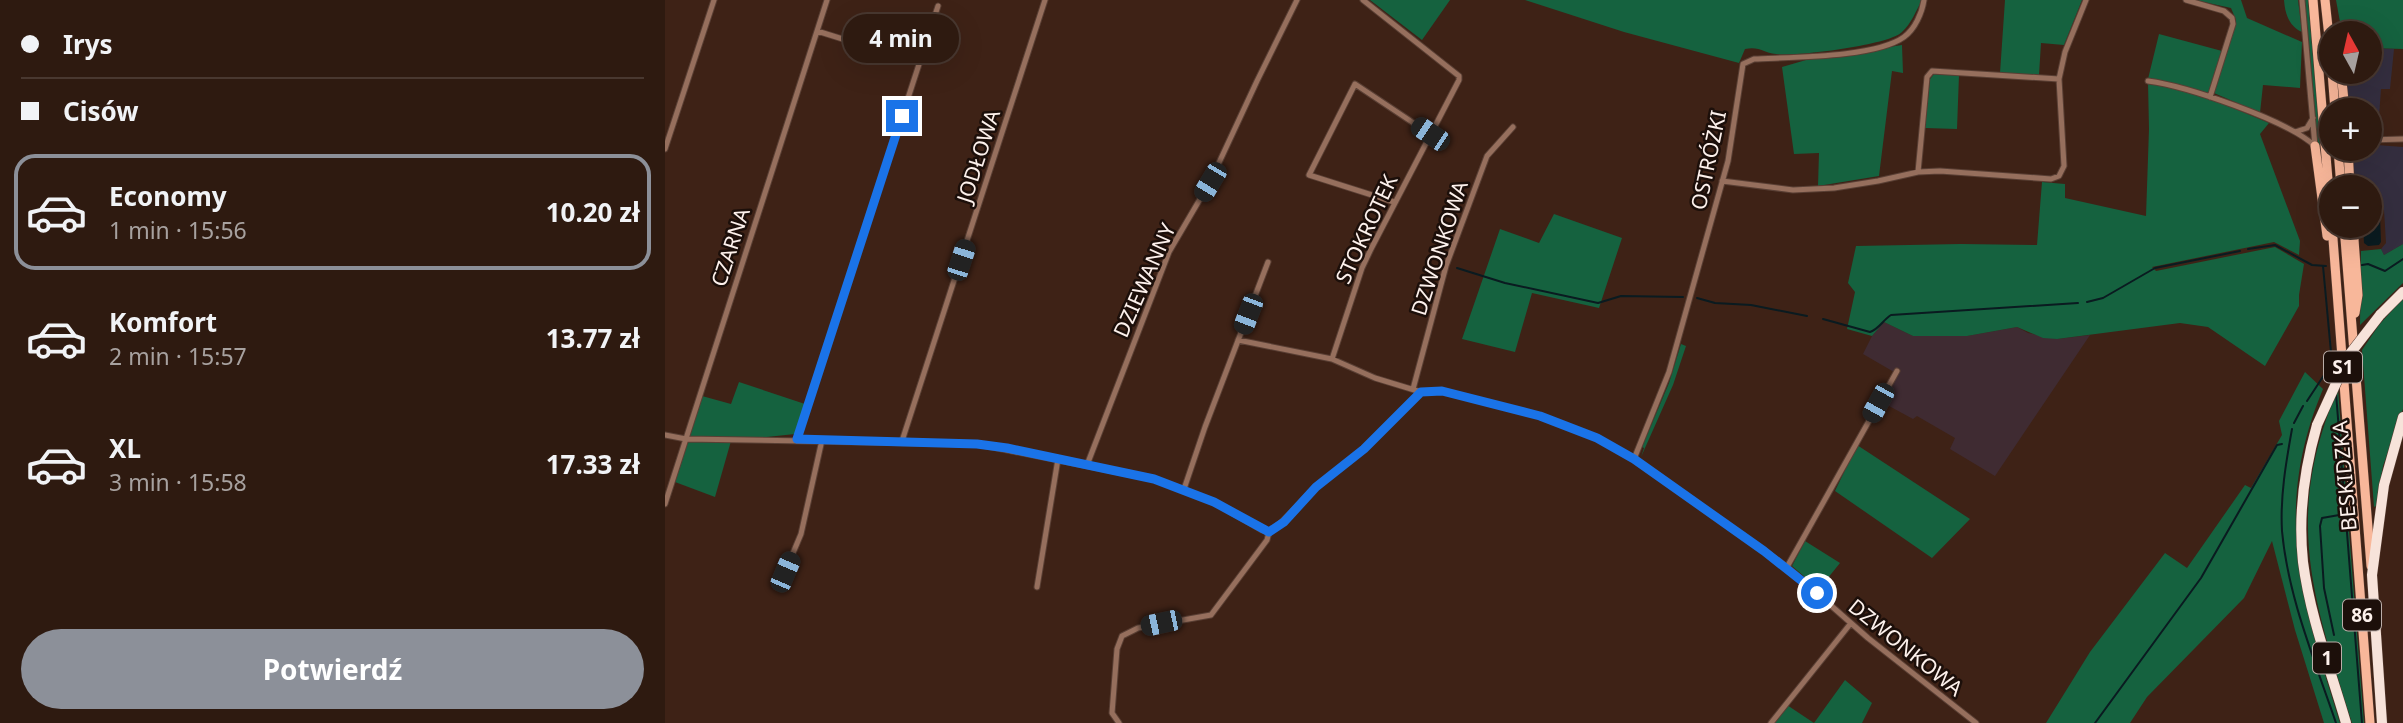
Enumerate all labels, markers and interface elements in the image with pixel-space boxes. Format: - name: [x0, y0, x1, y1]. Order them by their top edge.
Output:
- callout: 4 min: [844, 15, 960, 64]
- north arrow: [2319, 21, 2382, 84]
- map controls: [2319, 21, 2382, 238]
- text: 4 min: [869, 22, 933, 54]
- text: Irys: [63, 26, 113, 62]
- text: Cisów: [63, 93, 139, 129]
- button: +: [2319, 98, 2382, 161]
- route end: [886, 100, 918, 132]
- street label: JODŁOWA: [949, 105, 1006, 208]
- street label: OSTRÓŻKI: [1684, 108, 1732, 212]
- car: [1407, 114, 1454, 154]
- car: [1191, 159, 1230, 205]
- street label: STOKROTEK: [1329, 170, 1403, 288]
- button: −: [2319, 175, 2382, 238]
- street label: DZWONKOWA: [1404, 177, 1474, 319]
- text: Economy: [109, 178, 227, 214]
- icon: car: [25, 181, 88, 244]
- text: 10.20 zł: [546, 194, 640, 230]
- street label: CZARNA: [704, 204, 756, 290]
- text: 1 min · 15:56: [109, 214, 247, 246]
- street label: DZIEWANNY: [1106, 219, 1182, 341]
- car: [945, 237, 978, 283]
- car: [1231, 291, 1266, 337]
- text: Komfort: [109, 304, 217, 340]
- icon: car: [25, 307, 88, 370]
- text: 13.77 zł: [546, 320, 640, 356]
- text: 2 min · 15:57: [109, 340, 247, 372]
- road number: S1: [2324, 352, 2362, 382]
- car: [1859, 380, 1898, 426]
- street label: BESKIDZKA: [2325, 419, 2363, 532]
- text: XL: [109, 430, 141, 466]
- icon: car: [25, 433, 88, 496]
- text: 17.33 zł: [546, 446, 640, 482]
- text: 3 min · 15:58: [109, 466, 247, 498]
- car: [768, 549, 803, 595]
- route start: [1801, 577, 1833, 609]
- street label: DZWONKOWA: [1843, 592, 1970, 702]
- road number: 86: [2343, 600, 2381, 630]
- car: [1139, 608, 1184, 638]
- button: Potwierdź: [21, 629, 644, 709]
- road number: 1: [2313, 642, 2341, 674]

